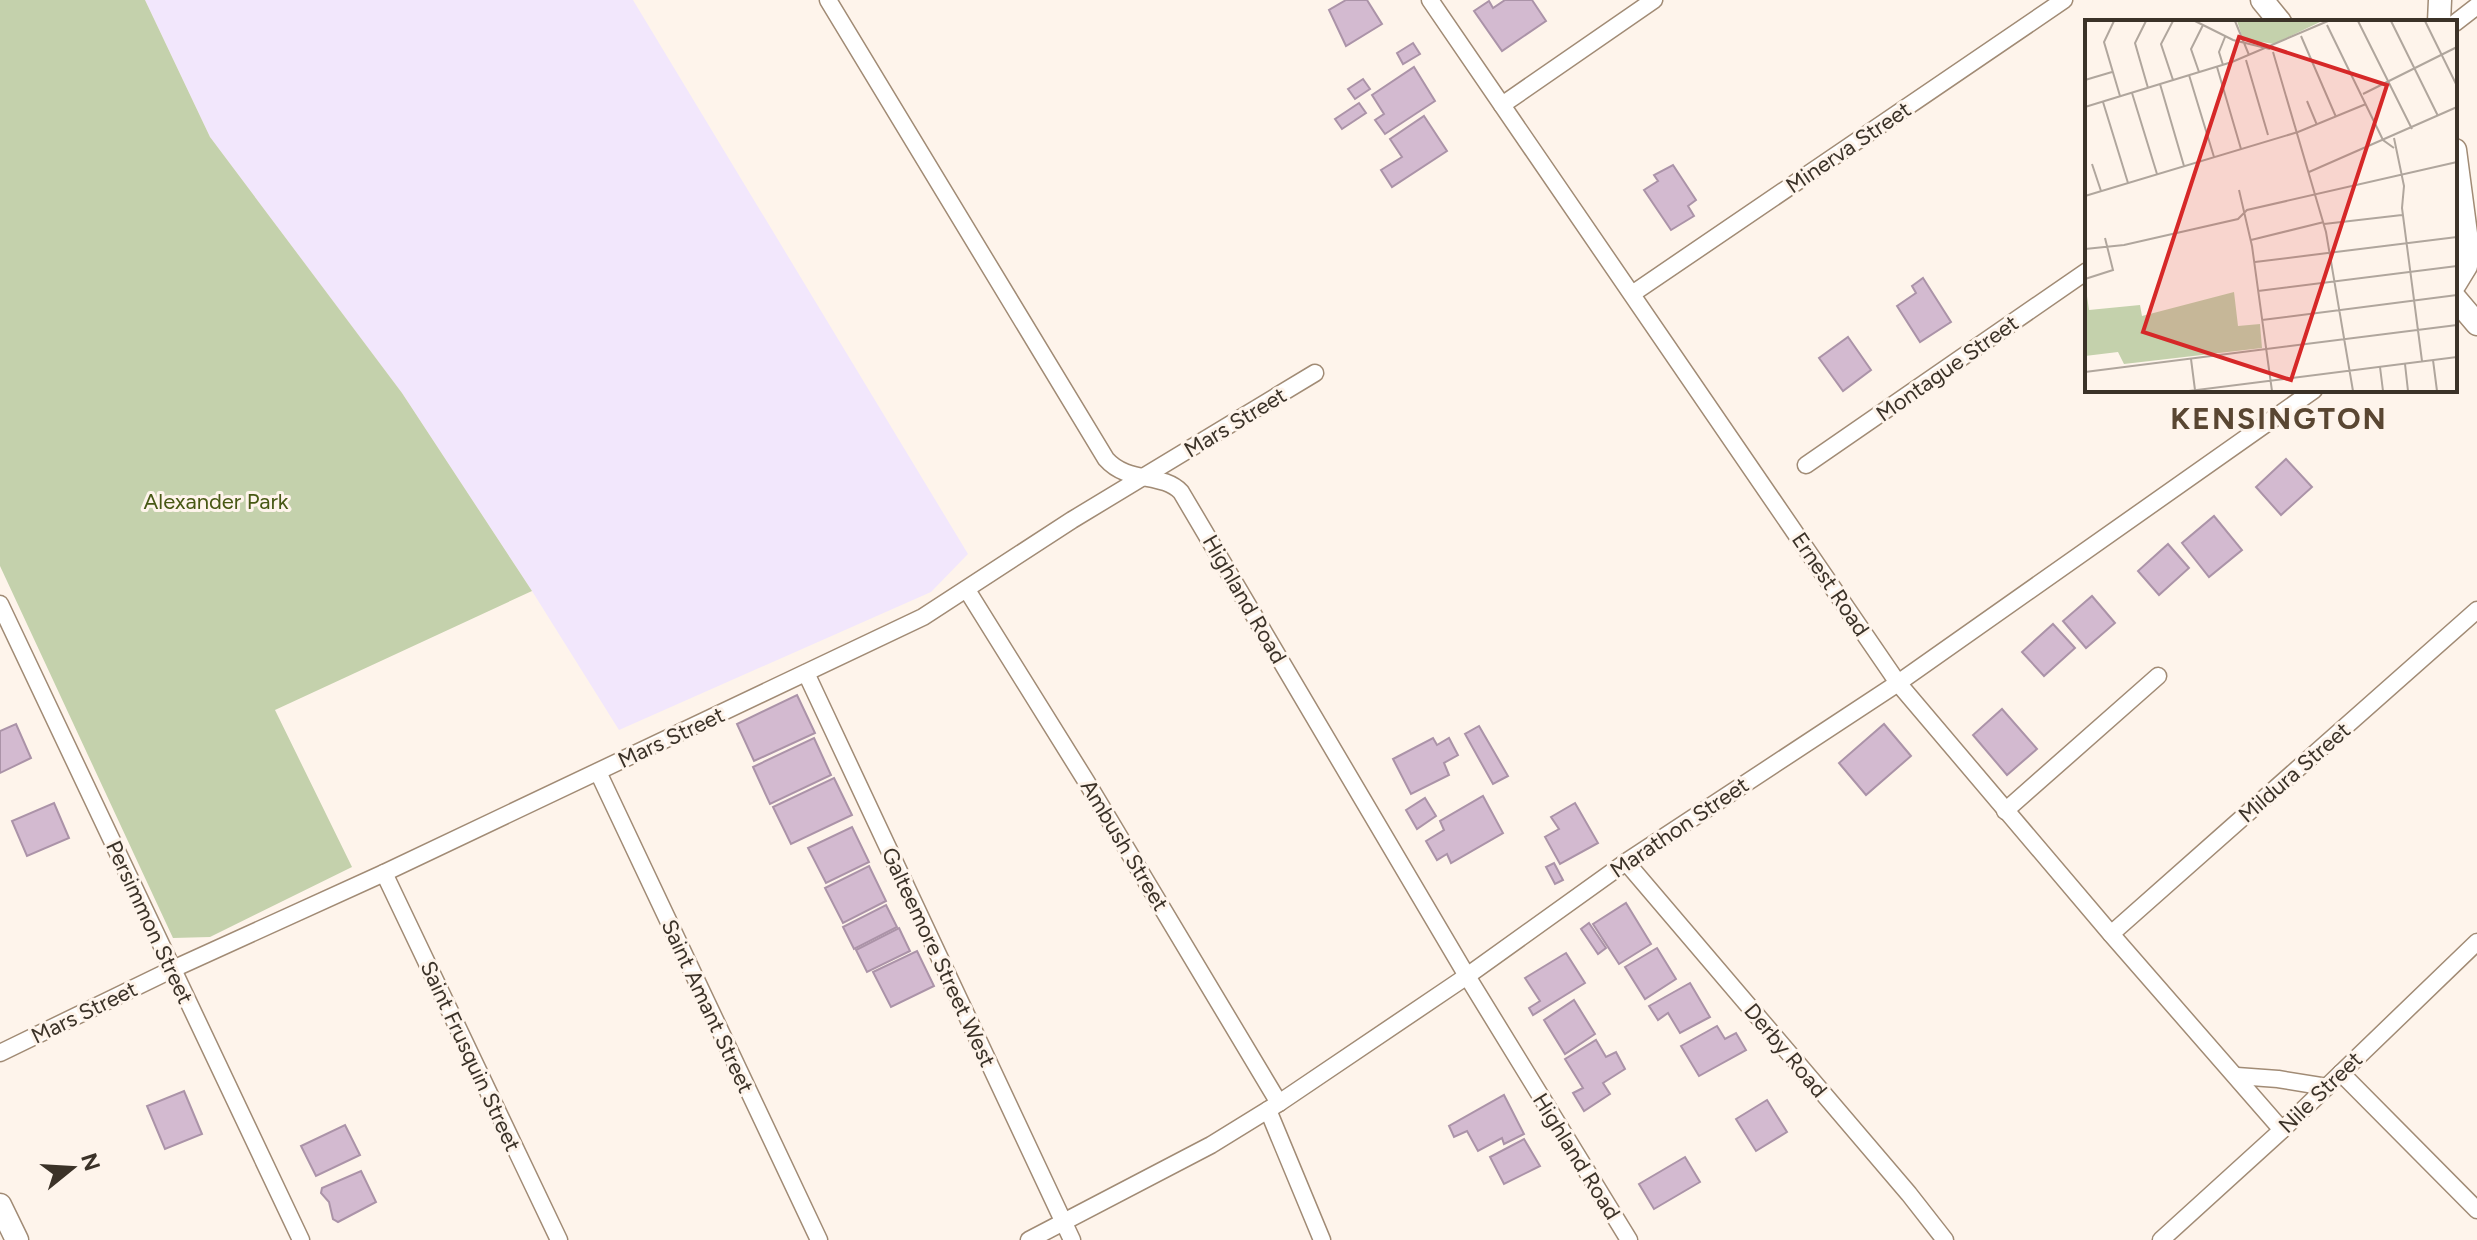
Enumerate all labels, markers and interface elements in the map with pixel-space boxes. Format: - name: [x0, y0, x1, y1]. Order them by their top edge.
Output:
- inset map: [2085, 20, 2457, 392]
- street label: Minerva Street: [1781, 96, 1916, 199]
- street label: Montague Street: [1871, 309, 2024, 427]
- street label: Mars Street: [1179, 381, 1291, 464]
- district label: KENSINGTON: [2170, 400, 2388, 437]
- park label: Alexander Park: [143, 488, 289, 515]
- street label: Ernest Road: [1786, 527, 1875, 641]
- street label: Highland Road: [1197, 530, 1292, 668]
- street label: Mars Street: [614, 701, 729, 774]
- street label: Mildura Street: [2233, 716, 2356, 828]
- street label: Marathon Street: [1605, 771, 1754, 884]
- street label: Ambush Street: [1075, 775, 1174, 916]
- street label: Persimmon Street: [100, 836, 199, 1008]
- street label: Galteemore Street West: [876, 843, 1001, 1071]
- street label: Saint Amant Street: [656, 915, 760, 1097]
- street label: Saint Frusquin Street: [415, 957, 527, 1156]
- street label: Mars Street: [27, 975, 142, 1050]
- street label: Derby Road: [1738, 998, 1833, 1103]
- street label: Nile Street: [2273, 1046, 2368, 1139]
- street label: Highland Road: [1527, 1088, 1626, 1225]
- north arrow: [32, 1128, 112, 1208]
- text: N: [75, 1150, 106, 1174]

